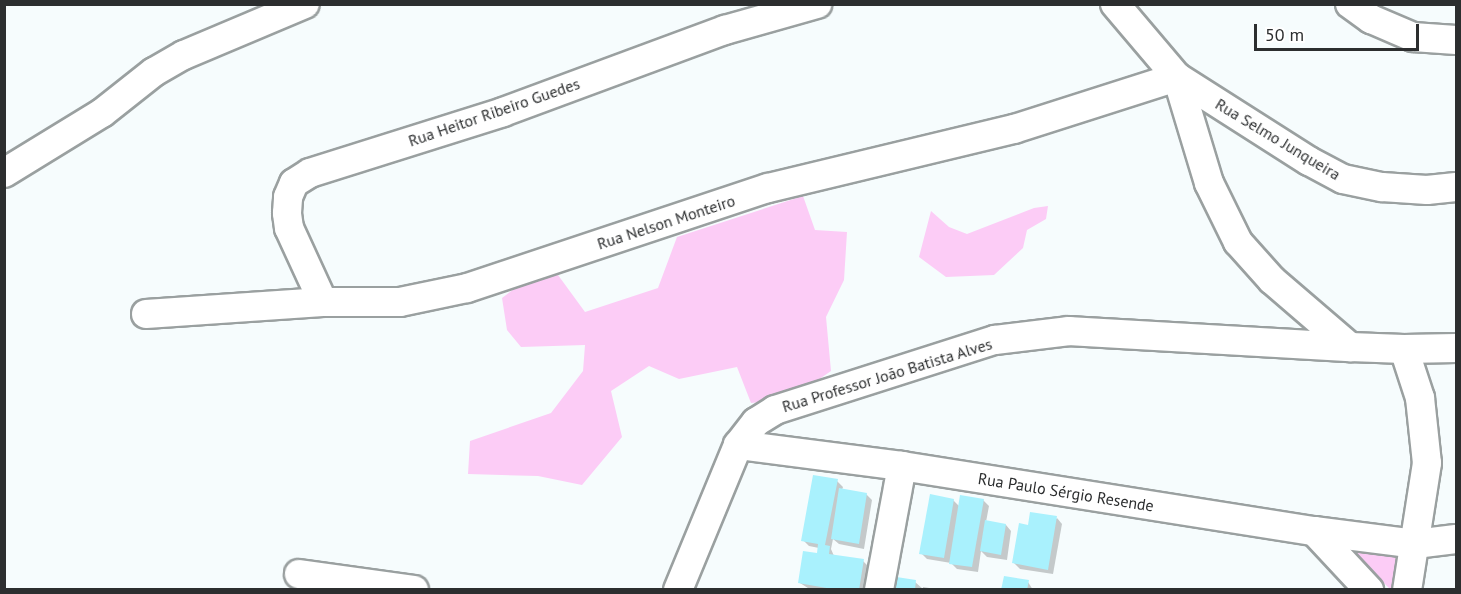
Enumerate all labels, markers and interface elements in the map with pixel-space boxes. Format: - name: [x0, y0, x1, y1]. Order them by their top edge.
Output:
- scale bar: [1257, 12, 1422, 50]
- text: 50 m: [1265, 23, 1304, 46]
- street label: Rua Heitor Ribeiro Guedes: [406, 74, 582, 150]
- street label: Rua Selmo Junqueira: [1212, 94, 1344, 184]
- street label: Rua Nelson Monteiro: [595, 191, 737, 253]
- street label: Rua Professor João Batista Alves: [779, 334, 995, 416]
- street label: Rua Paulo Sérgio Resende: [977, 469, 1155, 515]

